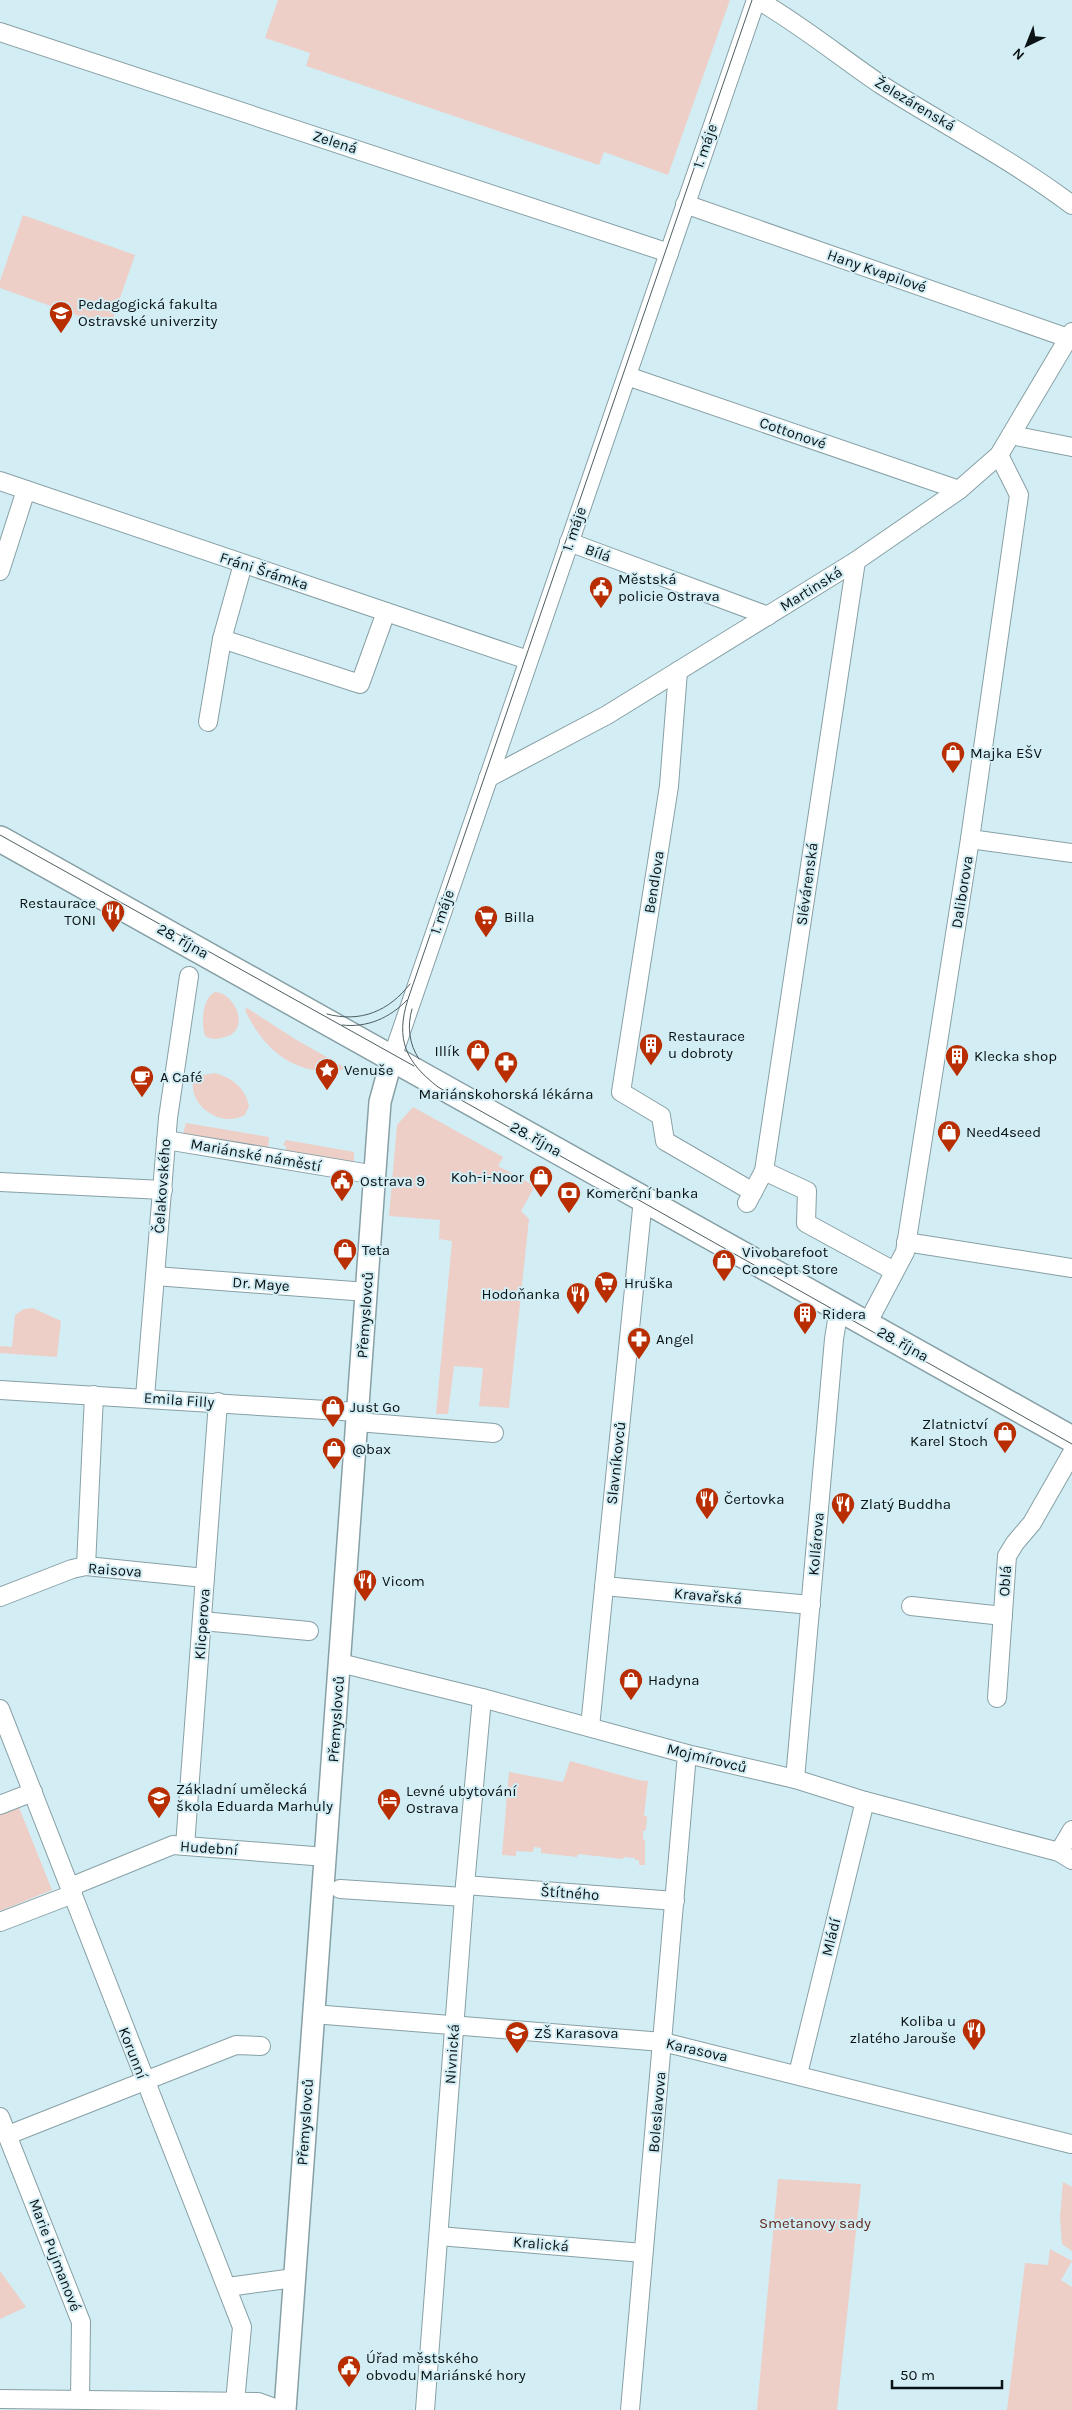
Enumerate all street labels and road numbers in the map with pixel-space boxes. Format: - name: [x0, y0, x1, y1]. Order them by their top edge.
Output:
- street label: Železárenská: [872, 73, 958, 135]
- street label: 1. máje: [689, 121, 721, 171]
- street label: Zelená: [310, 126, 360, 158]
- street label: Hany Kvapilové: [825, 246, 929, 296]
- street label: Cottonové: [757, 413, 829, 453]
- street label: 1. máje: [558, 504, 590, 554]
- street label: Bílá: [583, 540, 613, 566]
- street label: Fráni Šrámka: [217, 548, 311, 594]
- street label: Martinská: [776, 563, 846, 615]
- street label: Slévárenská: [792, 841, 822, 927]
- street label: Bendlova: [640, 849, 668, 915]
- street label: Daliborova: [947, 854, 977, 930]
- street label: 1. máje: [426, 887, 458, 937]
- street label: 28. října: [154, 920, 212, 962]
- street label: 28. října: [507, 1118, 565, 1160]
- street label: Mariánské náměstí: [189, 1135, 323, 1175]
- street label: Čelakovského: [150, 1138, 174, 1234]
- street label: Přemyslovců: [353, 1271, 377, 1359]
- street label: Dr. Maye: [232, 1273, 290, 1295]
- street label: 28. října: [874, 1323, 932, 1365]
- street label: Emila Filly: [143, 1389, 215, 1411]
- street label: Slavníkovců: [603, 1420, 629, 1506]
- street label: Kollárova: [804, 1512, 828, 1576]
- street label: Raisova: [88, 1559, 142, 1581]
- street label: Oblá: [995, 1565, 1015, 1597]
- street label: Kravařská: [673, 1584, 743, 1608]
- street label: Klicperova: [191, 1588, 213, 1660]
- street label: Přemyslovců: [324, 1675, 348, 1763]
- street label: Mojmírovců: [665, 1739, 749, 1777]
- street label: Hudební: [179, 1837, 239, 1859]
- street label: Štítného: [540, 1882, 600, 1904]
- street label: Mládí: [818, 1916, 845, 1958]
- street label: Nivnická: [441, 2023, 463, 2085]
- street label: Korunní: [115, 2024, 151, 2082]
- street label: Karasova: [664, 2034, 730, 2066]
- street label: Boleslavova: [644, 2071, 670, 2153]
- street label: Přemyslovců: [293, 2078, 317, 2166]
- street label: Marie Pujmanové: [25, 2196, 85, 2314]
- street label: Kralická: [512, 2233, 570, 2255]

